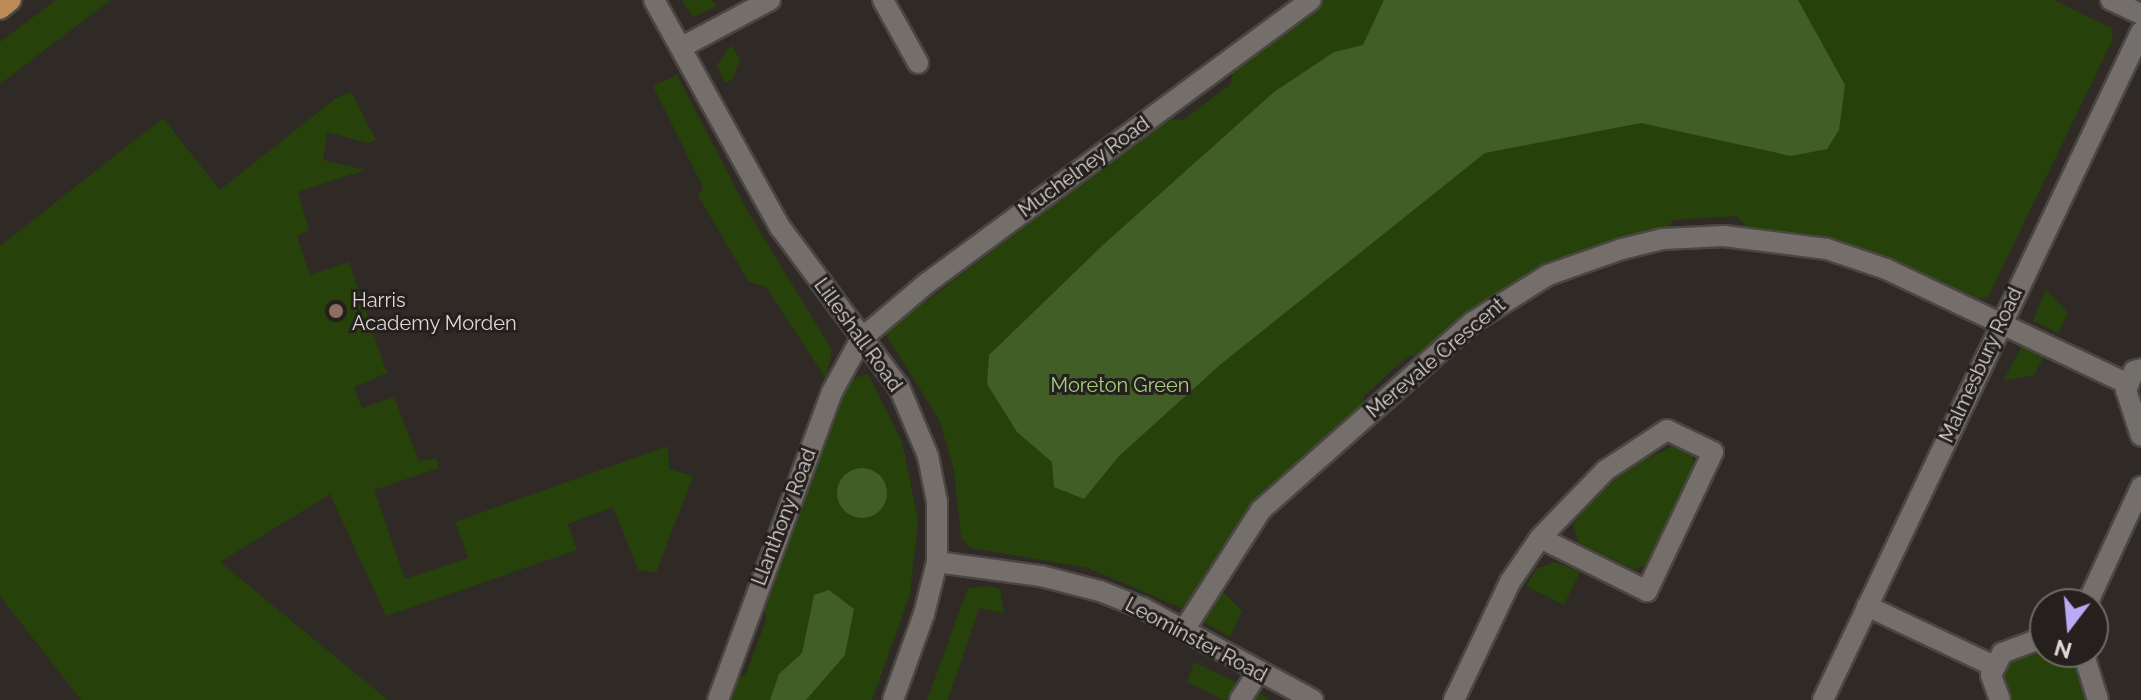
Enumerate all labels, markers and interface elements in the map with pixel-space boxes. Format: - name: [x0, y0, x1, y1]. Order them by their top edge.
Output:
- street label: Muchelney Road: [1014, 111, 1154, 223]
- street label: Lilleshall Road: [809, 273, 907, 397]
- street label: Malmesbury Road: [1934, 283, 2028, 447]
- place label: Harris Academy Morden: [352, 288, 517, 335]
- street label: Merevale Crescent: [1362, 293, 1510, 423]
- marker: Harris Academy Morden: [327, 302, 345, 320]
- park label: Moreton Green: [1051, 373, 1189, 397]
- street label: Llanthony Road: [747, 445, 821, 589]
- north arrow: [2029, 588, 2109, 668]
- street label: Leominster Road: [1121, 592, 1271, 688]
- text: N: [2051, 634, 2075, 664]

